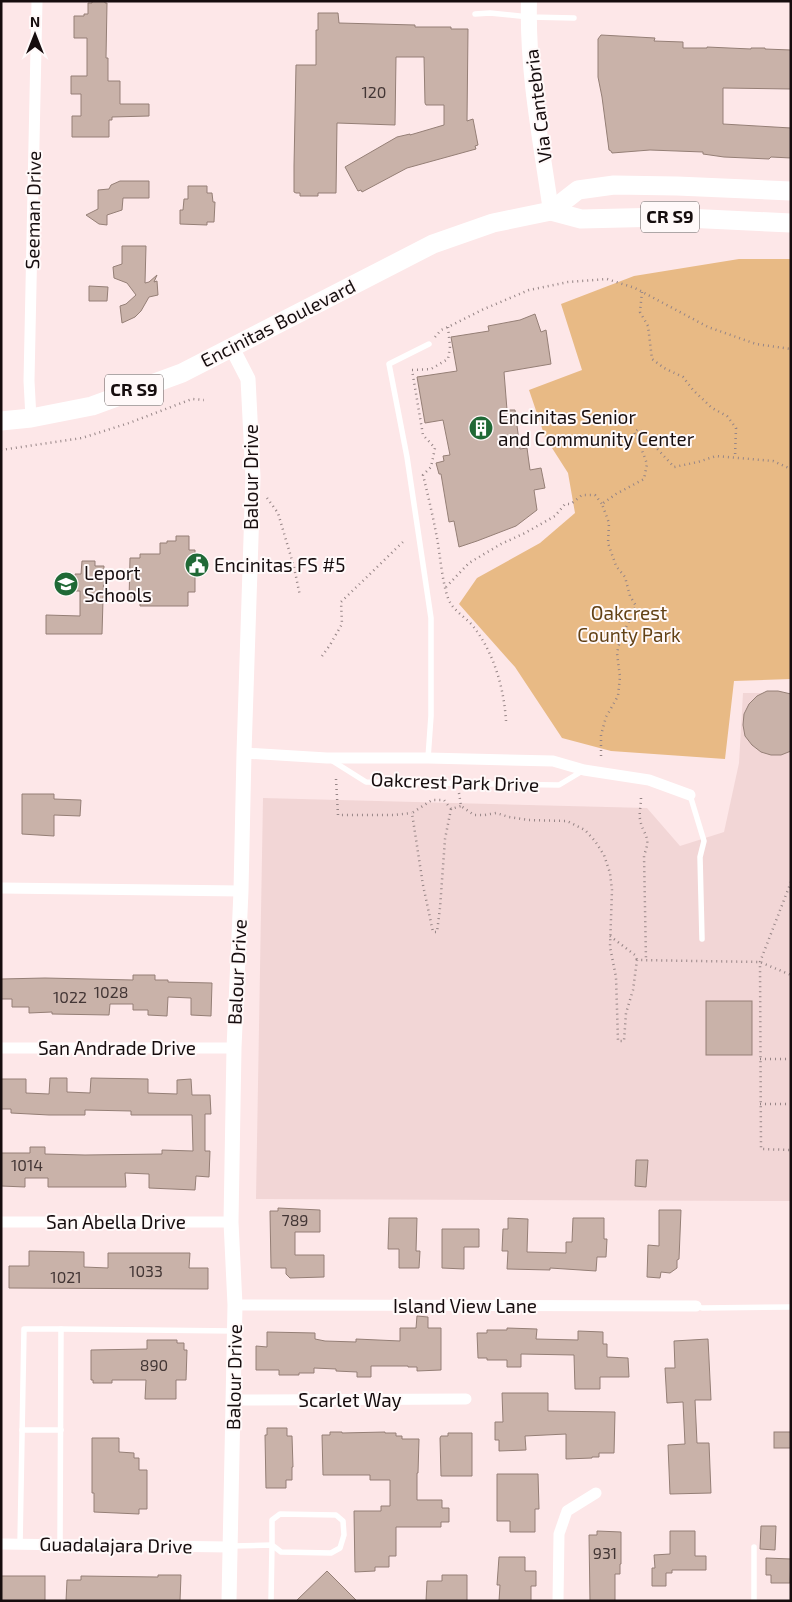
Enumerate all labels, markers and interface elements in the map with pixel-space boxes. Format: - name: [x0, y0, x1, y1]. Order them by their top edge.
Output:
- north arrow: [10, 10, 60, 60]
- text: N: [30, 13, 40, 30]
- street label: Via Cantebria: [519, 48, 556, 164]
- house number: 120: [361, 82, 387, 101]
- street label: Seeman Drive: [20, 151, 45, 269]
- road number: CR S9: [641, 202, 699, 232]
- street label: Encinitas Boulevard: [196, 274, 359, 372]
- road number: CR S9: [105, 374, 163, 406]
- place label: Encinitas Senior and Community Center: [498, 405, 695, 450]
- building icon: Encinitas Senior and Community Center: [468, 415, 494, 441]
- street label: Balour Drive: [239, 424, 262, 530]
- public building icon: Encinitas FS #5: [184, 552, 210, 578]
- place label: Encinitas FS #5: [214, 553, 345, 576]
- place label: Leport Schools: [84, 561, 152, 606]
- school or university icon: Leport Schools: [53, 571, 79, 597]
- park label: Oakcrest County Park: [577, 601, 681, 646]
- street label: Oakcrest Park Drive: [370, 767, 540, 796]
- street label: Balour Drive: [222, 918, 251, 1026]
- house number: 1028: [94, 982, 128, 1001]
- house number: 1022: [53, 987, 87, 1006]
- street label: San Andrade Drive: [38, 1036, 196, 1059]
- house number: 1014: [11, 1155, 43, 1174]
- street label: San Abella Drive: [46, 1210, 186, 1233]
- house number: 789: [281, 1210, 309, 1229]
- house number: 1033: [129, 1261, 163, 1280]
- house number: 1021: [50, 1267, 82, 1286]
- street label: Island View Lane: [393, 1294, 537, 1317]
- street label: Balour Drive: [221, 1324, 246, 1430]
- house number: 890: [140, 1355, 168, 1374]
- street label: Scarlet Way: [298, 1388, 402, 1411]
- street label: Guadalajara Drive: [39, 1532, 193, 1557]
- house number: 931: [593, 1543, 617, 1562]

